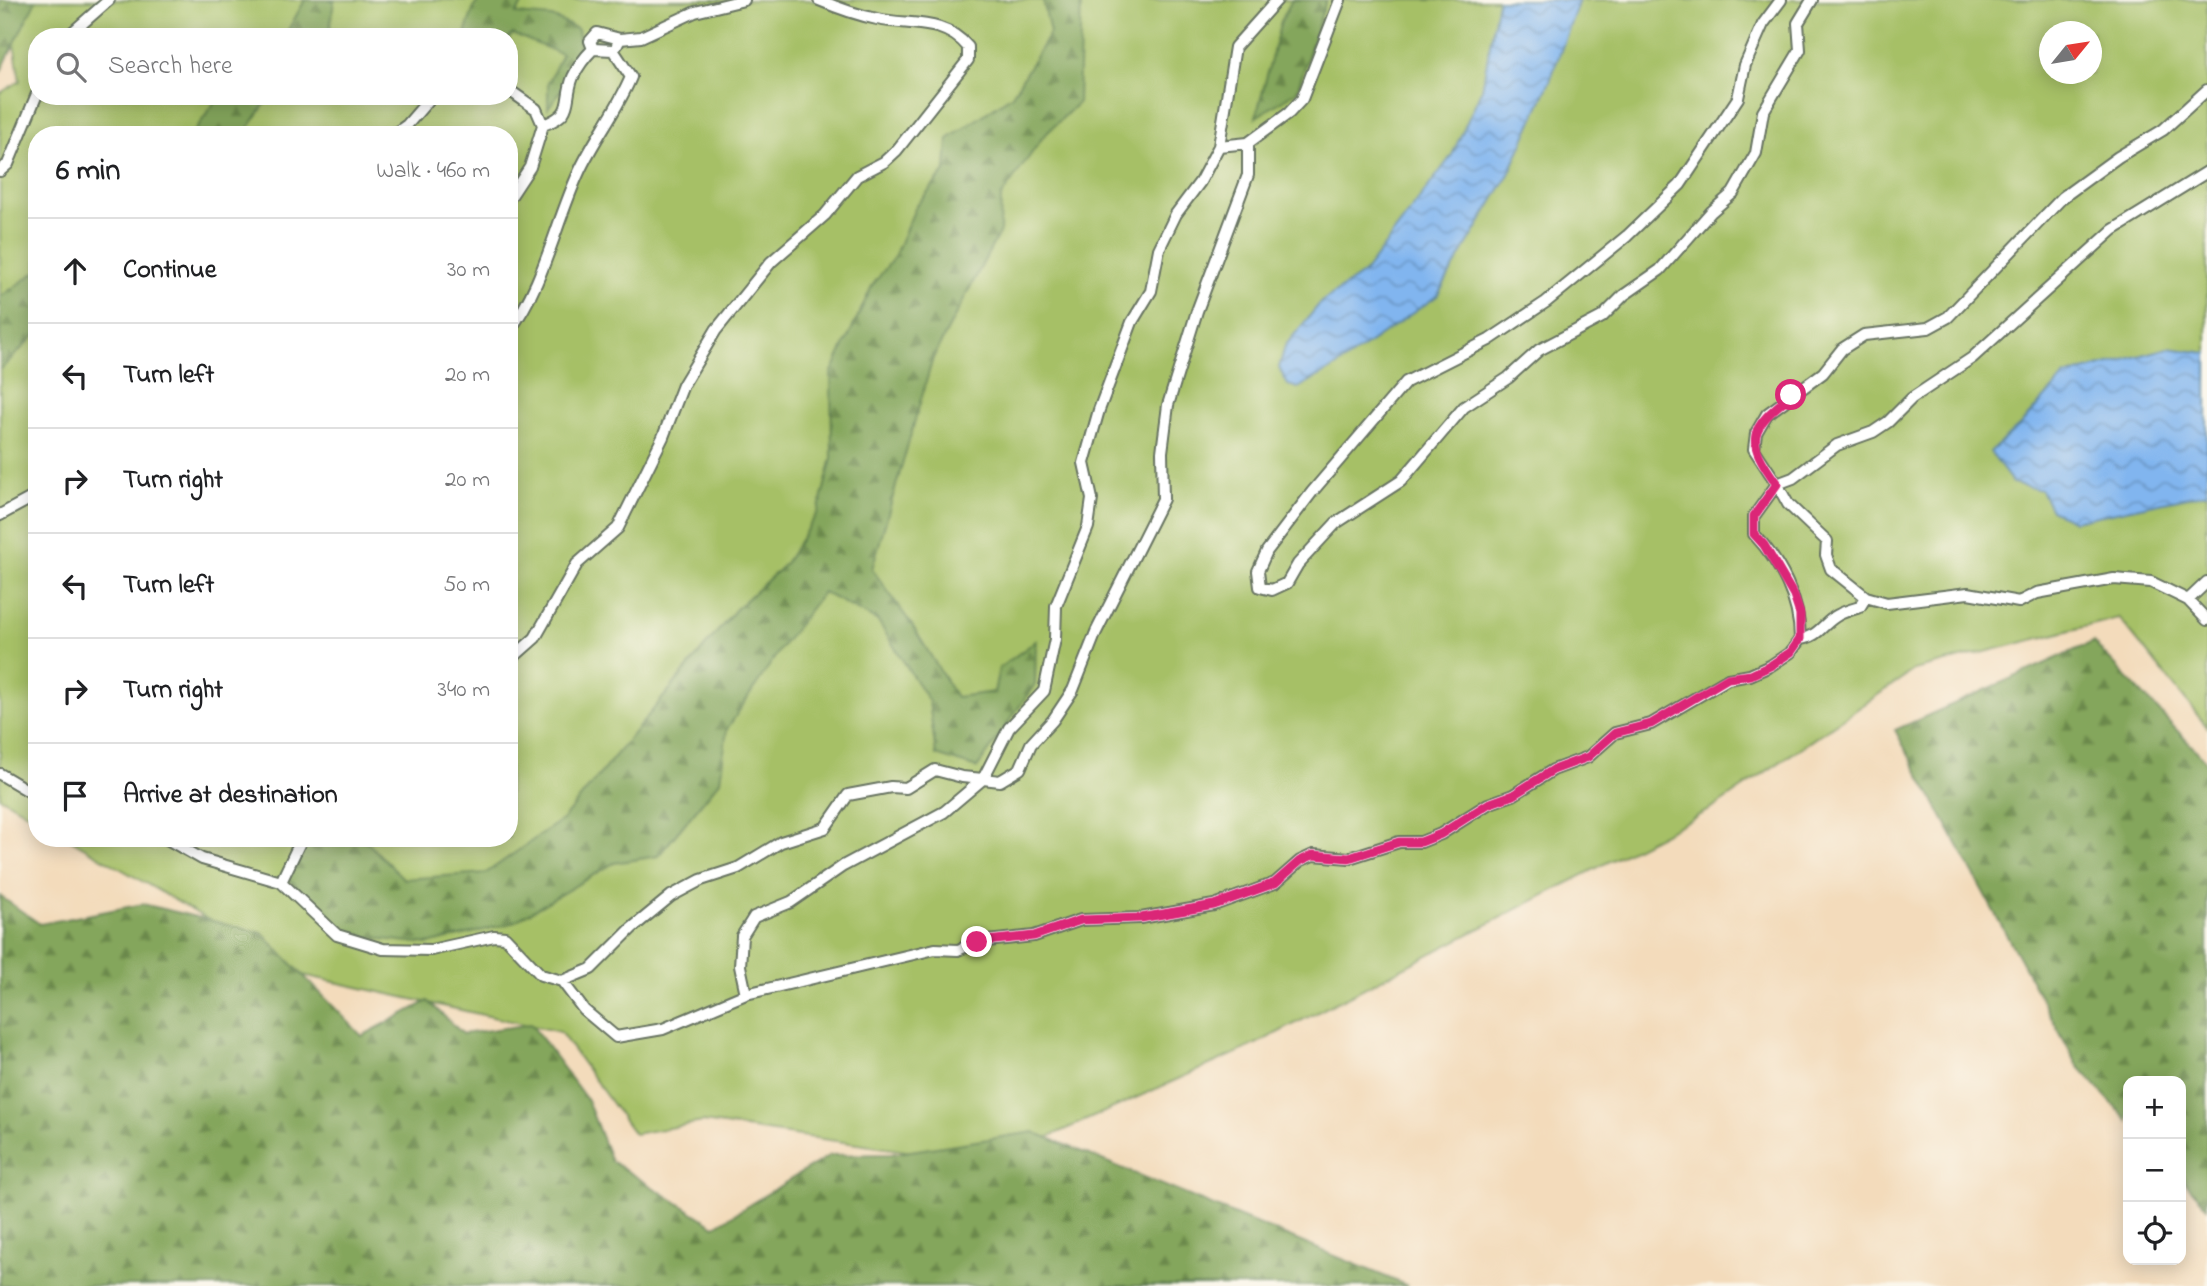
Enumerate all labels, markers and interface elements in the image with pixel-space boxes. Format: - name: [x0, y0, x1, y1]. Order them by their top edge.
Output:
- north arrow: [2039, 21, 2102, 84]
- search box: [28, 28, 518, 105]
- icon: search: [52, 48, 90, 86]
- text: Search here: [108, 48, 233, 86]
- text: 6 min: [56, 150, 120, 194]
- text: Walk · 460 m: [376, 155, 490, 188]
- icon: ahead: [56, 252, 94, 290]
- text: Continue: [123, 252, 216, 290]
- text: 30 m: [447, 254, 490, 287]
- icon: left: [56, 357, 94, 395]
- text: Turn left: [123, 357, 214, 395]
- text: 20 m: [445, 359, 490, 392]
- route start: [1775, 379, 1806, 410]
- icon: right: [56, 462, 94, 500]
- text: Turn right: [123, 462, 223, 500]
- text: 20 m: [445, 464, 490, 497]
- icon: left: [56, 567, 94, 605]
- text: Turn left: [123, 567, 214, 605]
- text: 50 m: [443, 569, 490, 602]
- icon: right: [56, 672, 94, 710]
- text: Turn right: [123, 672, 223, 710]
- text: 340 m: [437, 674, 490, 707]
- icon: arrive: [56, 777, 94, 815]
- text: Arrive at destination: [123, 777, 338, 815]
- route end: [961, 926, 992, 957]
- map controls: [2123, 1076, 2186, 1265]
- button: +: [2123, 1076, 2186, 1139]
- button: −: [2123, 1139, 2186, 1202]
- button: locate: [2123, 1202, 2186, 1265]

